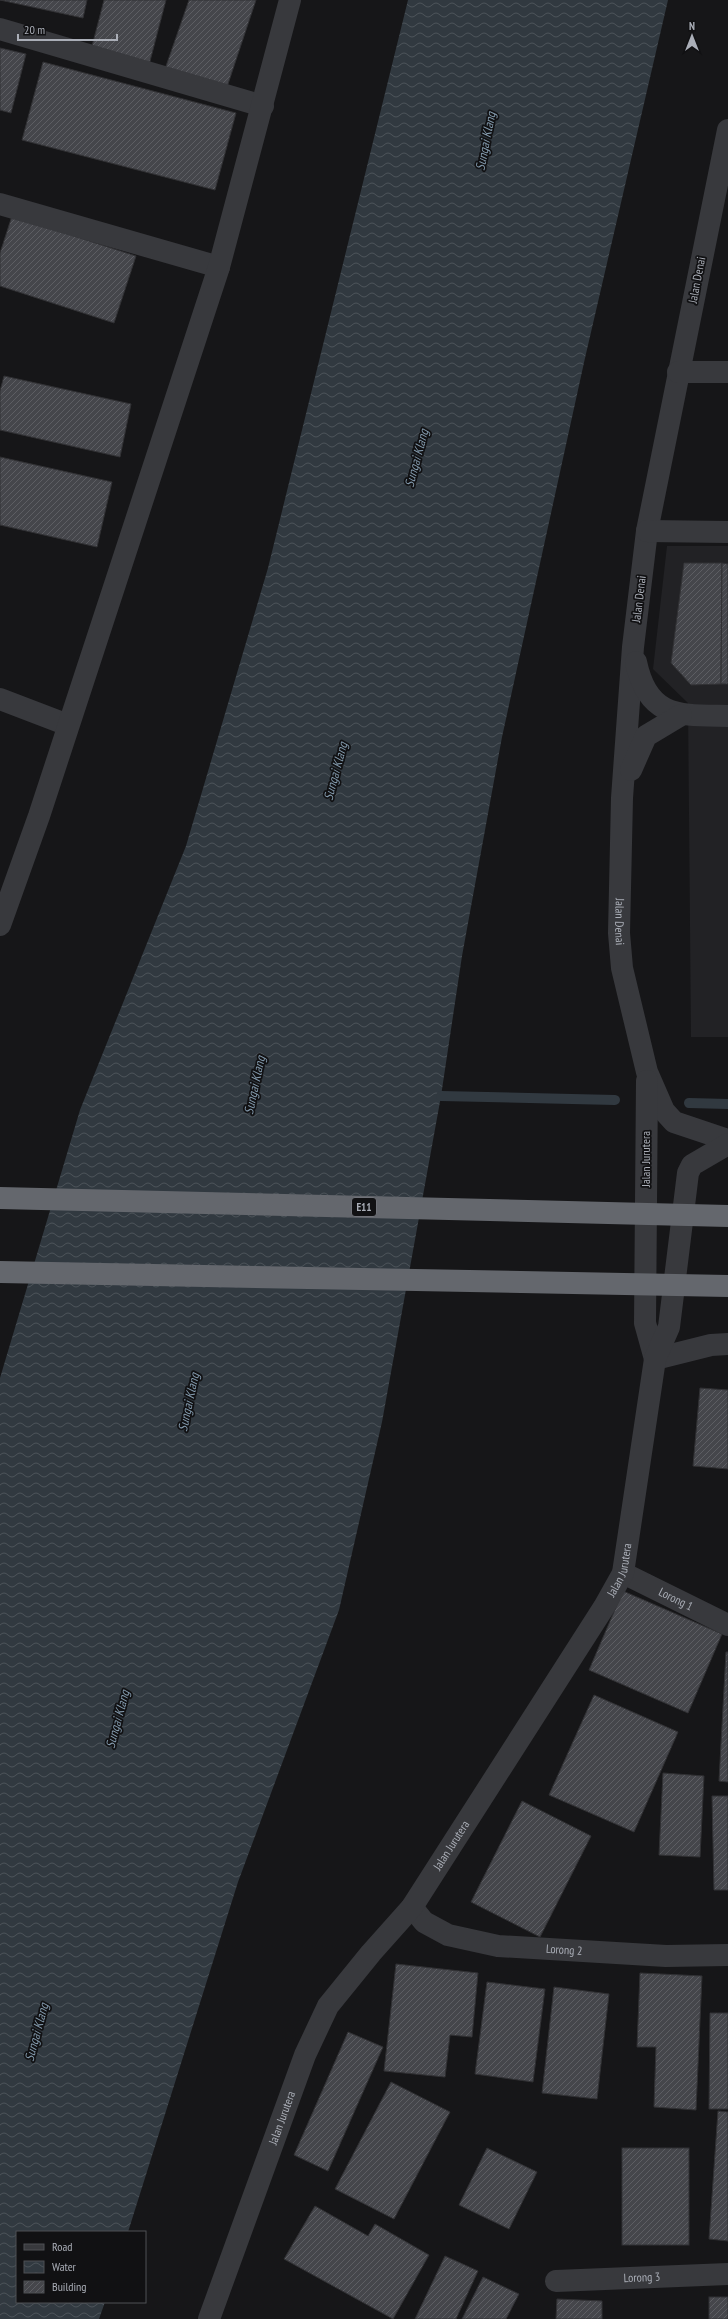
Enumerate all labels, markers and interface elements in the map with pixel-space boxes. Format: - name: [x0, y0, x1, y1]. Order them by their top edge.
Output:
- scale bar: [18, 16, 117, 42]
- north arrow: [672, 16, 712, 56]
- text: N: [689, 19, 695, 33]
- text: 20 m: [24, 22, 45, 37]
- water label: Sungai Klang: [471, 109, 500, 172]
- street label: Jalan Denai: [684, 255, 708, 305]
- water label: Sungai Klang: [401, 426, 433, 489]
- street label: Jalan Denai: [628, 575, 649, 624]
- water label: Sungai Klang: [320, 739, 352, 802]
- street label: Jalan Denai: [612, 897, 628, 946]
- water label: Sungai Klang: [240, 1053, 269, 1116]
- street label: Jalan Jurutera: [638, 1131, 653, 1188]
- road number: E11: [352, 1198, 376, 1216]
- water label: Sungai Klang: [174, 1370, 203, 1433]
- street label: Jalan Jurutera: [603, 1542, 634, 1600]
- street label: Lorong 1: [656, 1584, 696, 1614]
- water label: Sungai Klang: [102, 1687, 134, 1750]
- street label: Jalan Jurutera: [429, 1817, 473, 1874]
- street label: Lorong 2: [546, 1941, 583, 1958]
- water label: Sungai Klang: [21, 2000, 53, 2063]
- street label: Jalan Jurutera: [265, 2089, 298, 2148]
- legend: [16, 2231, 146, 2303]
- text: Road: [52, 2239, 72, 2254]
- text: Water: [52, 2259, 77, 2274]
- street label: Lorong 3: [623, 2269, 660, 2285]
- text: Building: [52, 2279, 87, 2294]

